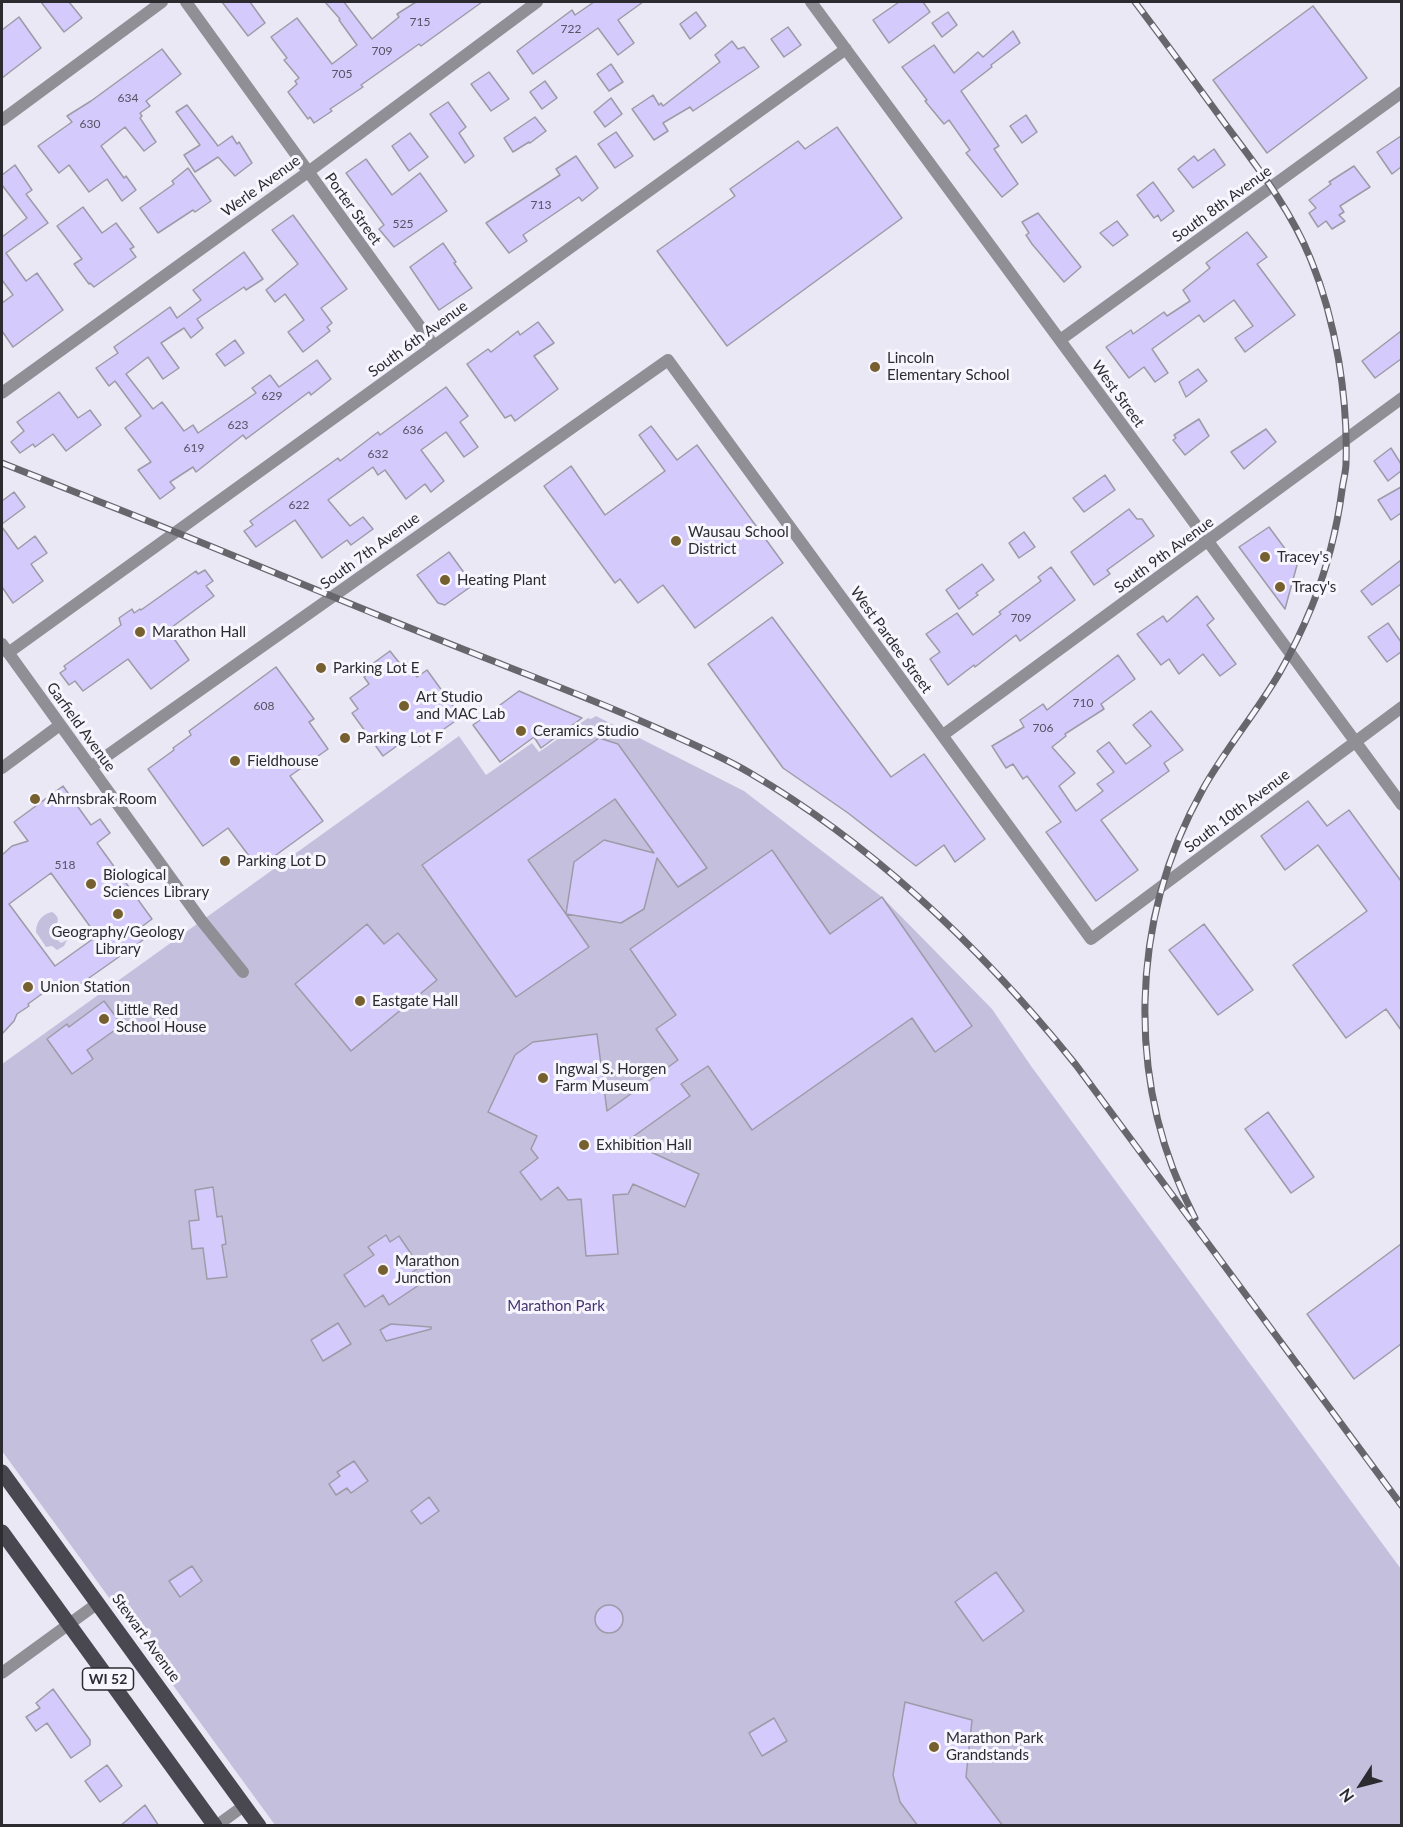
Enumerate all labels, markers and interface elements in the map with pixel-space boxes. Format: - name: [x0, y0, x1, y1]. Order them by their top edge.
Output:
- house number: 715: [410, 15, 430, 29]
- house number: 722: [561, 22, 581, 36]
- house number: 709: [372, 44, 392, 58]
- house number: 705: [332, 67, 352, 81]
- house number: 634: [118, 91, 138, 105]
- house number: 630: [80, 117, 100, 131]
- street label: Werle Avenue: [218, 151, 304, 221]
- street label: South 8th Avenue: [1169, 162, 1275, 246]
- street label: Porter Street: [321, 169, 385, 249]
- house number: 713: [531, 198, 551, 212]
- house number: 525: [393, 217, 413, 231]
- street label: South 6th Avenue: [365, 297, 471, 381]
- place label: Lincoln Elementary School: [887, 349, 1010, 384]
- street label: West Street: [1088, 357, 1148, 431]
- marker: Lincoln Elementary School: [868, 360, 882, 374]
- house number: 629: [262, 389, 282, 403]
- house number: 623: [228, 418, 248, 432]
- house number: 636: [403, 423, 423, 437]
- house number: 619: [184, 441, 204, 455]
- house number: 632: [368, 447, 388, 461]
- house number: 622: [289, 498, 309, 512]
- street label: South 7th Avenue: [317, 509, 423, 593]
- street label: South 9th Avenue: [1111, 513, 1217, 597]
- place label: Wausau School District: [688, 523, 789, 558]
- marker: Wausau School District: [669, 534, 683, 548]
- place label: Tracey's: [1277, 548, 1329, 566]
- marker: Tracey's: [1258, 550, 1272, 564]
- place label: Heating Plant: [457, 571, 546, 589]
- marker: Heating Plant: [438, 573, 452, 587]
- place label: Tracy's: [1292, 578, 1336, 596]
- marker: Tracy's: [1273, 580, 1287, 594]
- street label: West Pardee Street: [846, 583, 936, 697]
- house number: 709: [1011, 611, 1031, 625]
- place label: Marathon Hall: [152, 623, 246, 641]
- marker: Marathon Hall: [133, 625, 147, 639]
- place label: Parking Lot E: [333, 659, 419, 677]
- marker: Parking Lot E: [314, 661, 328, 675]
- street label: Garfield Avenue: [43, 679, 119, 775]
- place label: Art Studio and MAC Lab: [416, 688, 505, 723]
- house number: 710: [1073, 696, 1093, 710]
- house number: 608: [254, 699, 274, 713]
- marker: Art Studio and MAC Lab: [397, 699, 411, 713]
- house number: 706: [1033, 721, 1053, 735]
- place label: Ceramics Studio: [533, 722, 639, 740]
- marker: Ceramics Studio: [514, 724, 528, 738]
- place label: Parking Lot F: [357, 729, 443, 747]
- marker: Parking Lot F: [338, 731, 352, 745]
- place label: Fieldhouse: [247, 752, 319, 770]
- marker: Fieldhouse: [228, 754, 242, 768]
- street label: South 10th Avenue: [1181, 766, 1293, 856]
- place label: Ahrnsbrak Room: [47, 790, 157, 808]
- marker: Ahrnsbrak Room: [28, 792, 42, 806]
- place label: Parking Lot D: [237, 852, 326, 870]
- marker: Parking Lot D: [218, 854, 232, 868]
- house number: 518: [55, 858, 75, 872]
- place label: Biological Sciences Library: [103, 866, 209, 901]
- marker: Biological Sciences Library: [84, 877, 98, 891]
- marker: Geography/Geology Library: [111, 907, 125, 921]
- place label: Geography/Geology Library: [51, 923, 185, 958]
- place label: Union Station: [40, 978, 130, 996]
- marker: Union Station: [21, 980, 35, 994]
- place label: Eastgate Hall: [372, 992, 458, 1010]
- marker: Eastgate Hall: [353, 994, 367, 1008]
- place label: Little Red School House: [116, 1001, 207, 1036]
- marker: Little Red School House: [97, 1012, 111, 1026]
- place label: Ingwal S. Horgen Farm Museum: [555, 1060, 666, 1095]
- marker: Ingwal S. Horgen Farm Museum: [536, 1071, 550, 1085]
- place label: Exhibition Hall: [596, 1136, 692, 1154]
- marker: Exhibition Hall: [577, 1138, 591, 1152]
- place label: Marathon Junction: [395, 1252, 459, 1287]
- marker: Marathon Junction: [376, 1263, 390, 1277]
- park label: Marathon Park: [507, 1297, 605, 1315]
- street label: Stewart Avenue: [108, 1590, 184, 1686]
- road number: WI 52: [82, 1668, 134, 1690]
- place label: Marathon Park Grandstands: [946, 1729, 1044, 1764]
- marker: Marathon Park Grandstands: [927, 1740, 941, 1754]
- north arrow: [1331, 1755, 1391, 1815]
- text: N: [1335, 1785, 1357, 1806]

